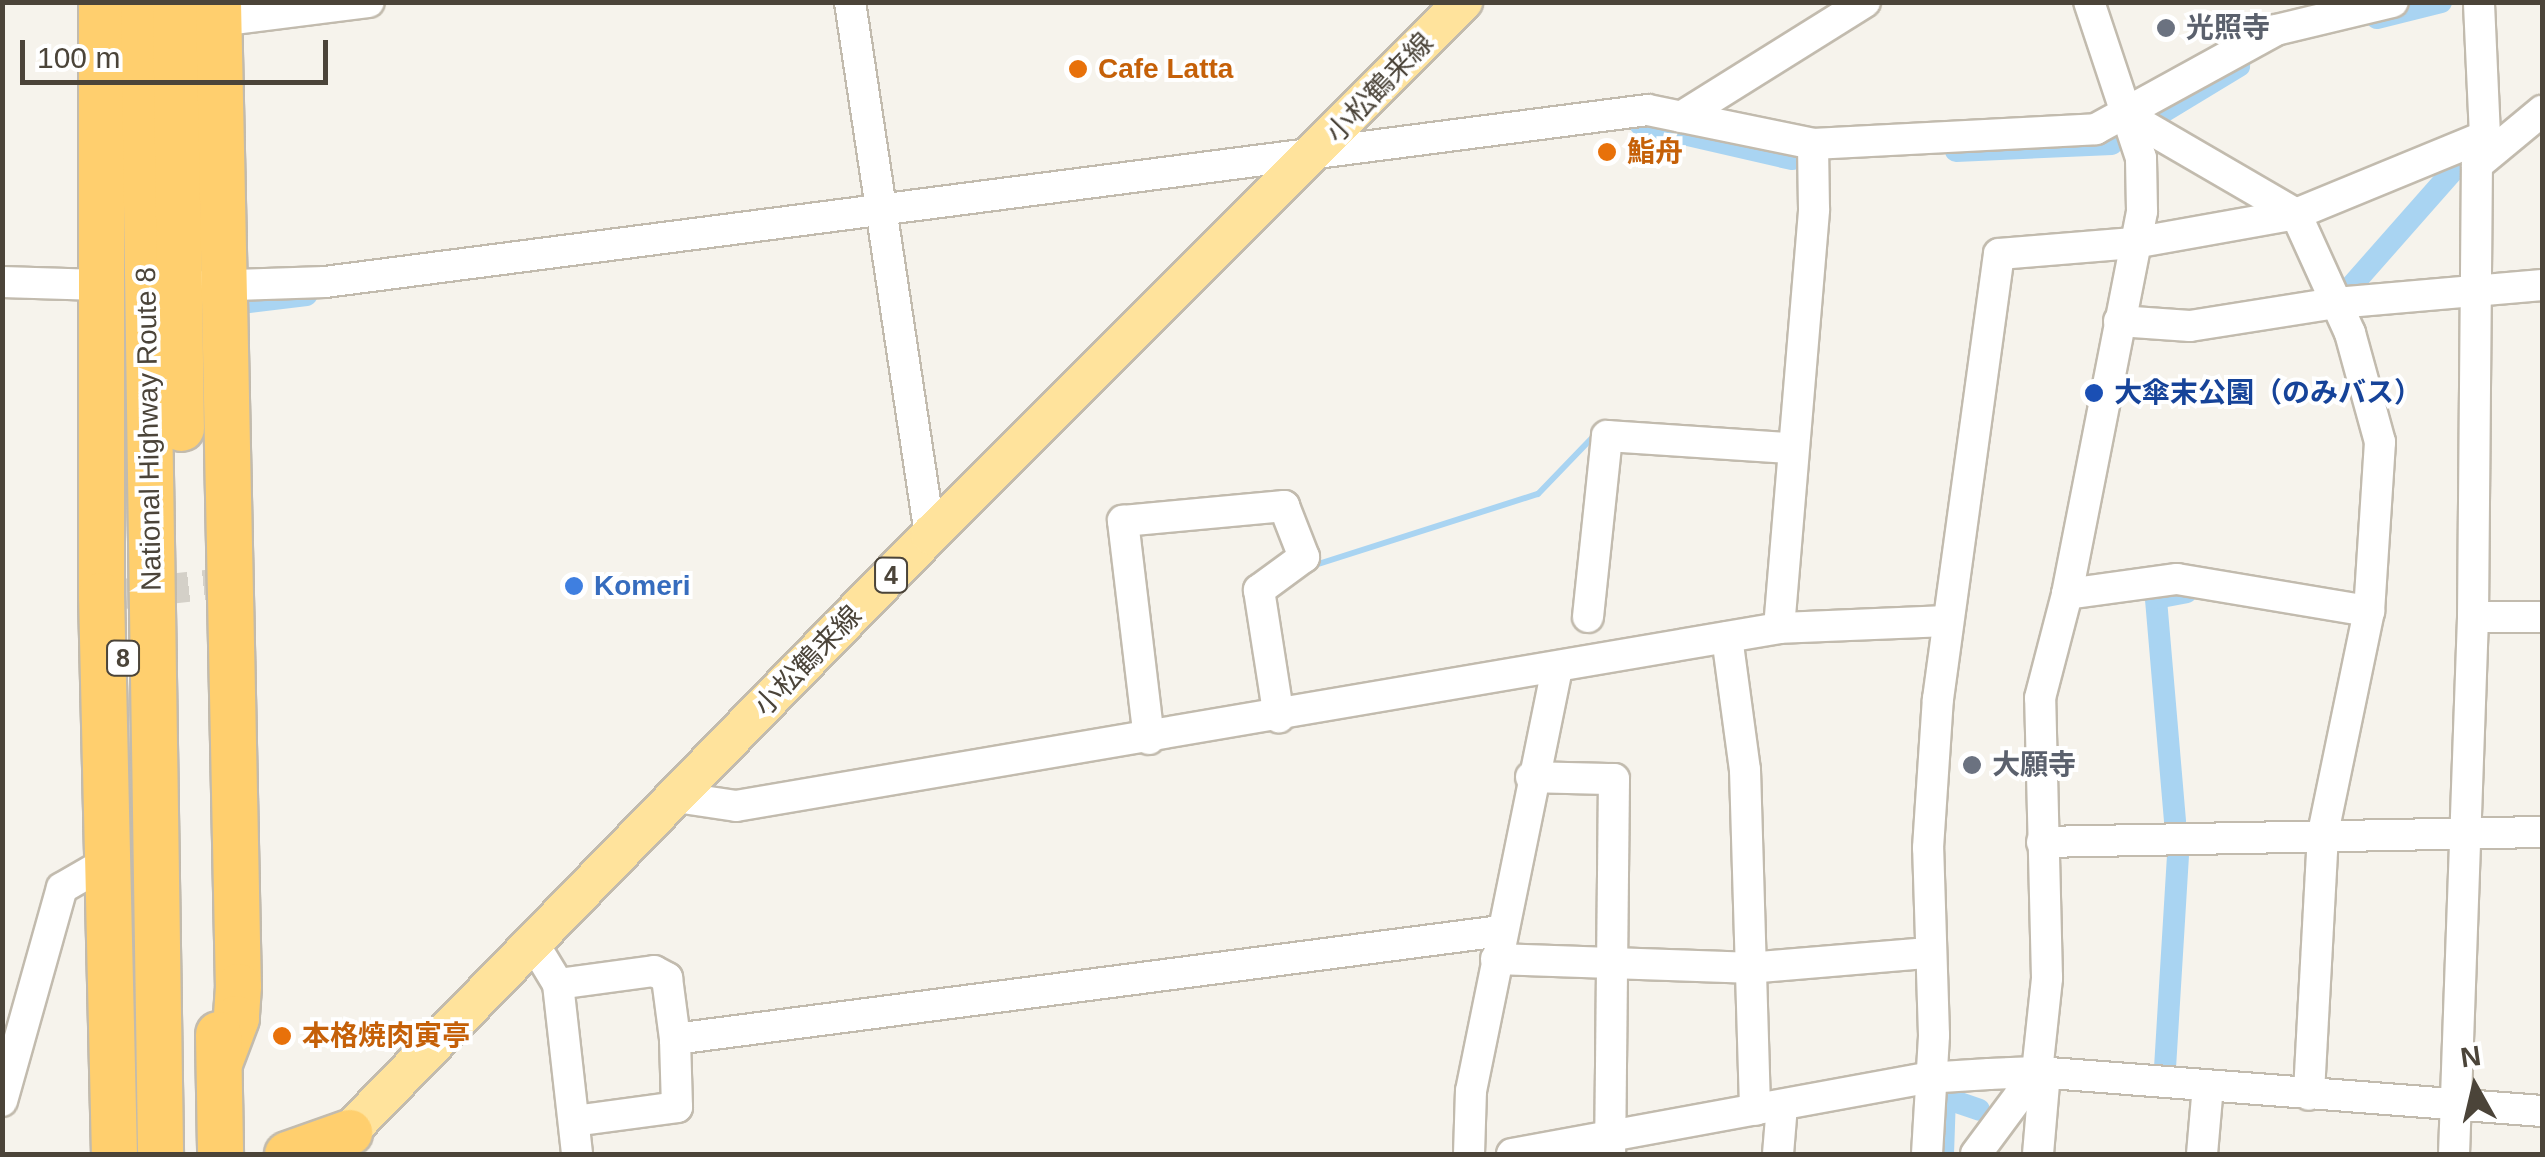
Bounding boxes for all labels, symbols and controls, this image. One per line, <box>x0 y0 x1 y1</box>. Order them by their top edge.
place label: 光照寺 <box>2186 11 2270 45</box>
marker: 光照寺 <box>2155 17 2177 39</box>
scale bar <box>25 20 332 82</box>
street label: 小松鶴来線 <box>1319 26 1441 150</box>
text: 100 m <box>37 41 120 74</box>
place label: Cafe Latta <box>1098 52 1233 86</box>
marker: Cafe Latta <box>1067 58 1089 80</box>
place label: 鮨舟 <box>1627 135 1683 169</box>
marker: 鮨舟 <box>1596 141 1618 163</box>
street label: National Highway Route 8 <box>129 267 169 591</box>
place label: 大傘末公園（のみバス） <box>2114 376 2422 410</box>
marker: 大傘末公園（のみバス） <box>2083 382 2105 404</box>
road number: 4 <box>874 555 908 595</box>
place label: Komeri <box>594 569 690 603</box>
marker: Komeri <box>563 575 585 597</box>
street label: 小松鶴来線 <box>747 599 869 723</box>
road number: 8 <box>106 638 140 678</box>
place label: 大願寺 <box>1992 748 2076 782</box>
marker: 大願寺 <box>1961 754 1983 776</box>
place label: 本格焼肉寅亭 <box>302 1019 470 1053</box>
marker: 本格焼肉寅亭 <box>271 1025 293 1047</box>
north arrow <box>2425 1037 2525 1137</box>
text: N <box>2459 1040 2483 1074</box>

